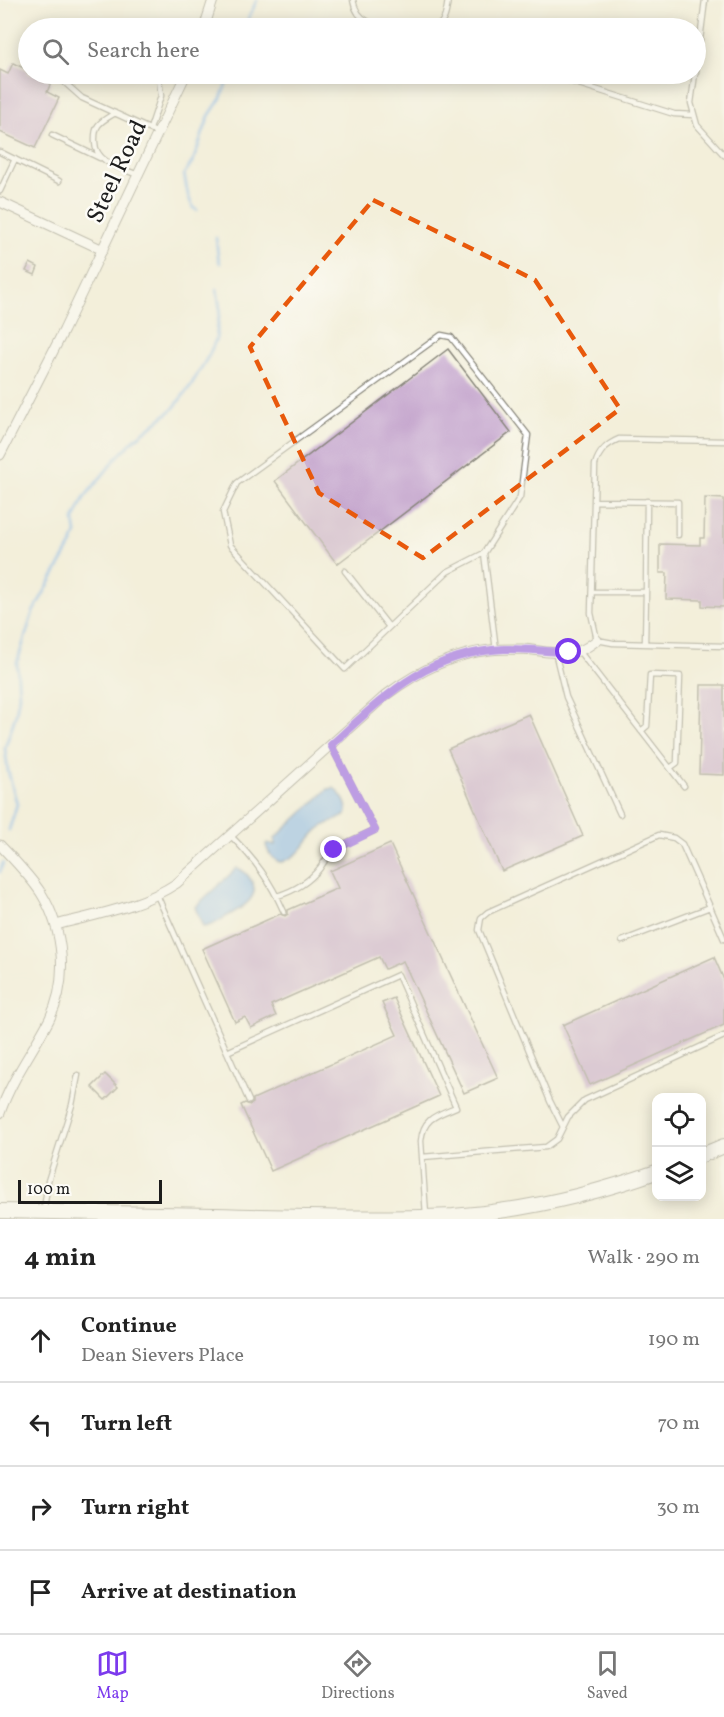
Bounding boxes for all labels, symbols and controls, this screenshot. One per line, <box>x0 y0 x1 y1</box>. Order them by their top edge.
search box <box>18 18 706 84</box>
icon: search <box>39 35 72 68</box>
text: Search here <box>87 36 200 67</box>
street label: Steel Road <box>79 115 157 229</box>
route start <box>555 638 581 664</box>
route end <box>320 836 346 862</box>
map controls <box>652 1093 706 1201</box>
button: locate <box>652 1093 706 1147</box>
button: layers <box>652 1147 706 1201</box>
scale bar <box>18 1177 162 1204</box>
text: 100 m <box>27 1179 70 1201</box>
text: 4 min <box>24 1240 96 1276</box>
text: Walk · 290 m <box>588 1244 700 1272</box>
text: Continue <box>81 1311 177 1342</box>
icon: ahead <box>24 1324 57 1357</box>
text: 190 m <box>648 1326 700 1354</box>
text: Dean Sievers Place <box>81 1342 244 1370</box>
icon: left <box>24 1408 57 1441</box>
text: Turn left <box>81 1409 172 1440</box>
text: 70 m <box>657 1410 700 1438</box>
icon: right <box>24 1492 57 1525</box>
text: Turn right <box>81 1493 189 1524</box>
text: 30 m <box>656 1494 700 1522</box>
icon: arrive <box>24 1576 57 1609</box>
text: Arrive at destination <box>81 1577 297 1608</box>
tab: Map <box>96 1647 129 1705</box>
tab: Directions <box>321 1647 395 1705</box>
tab: Saved <box>587 1647 628 1705</box>

